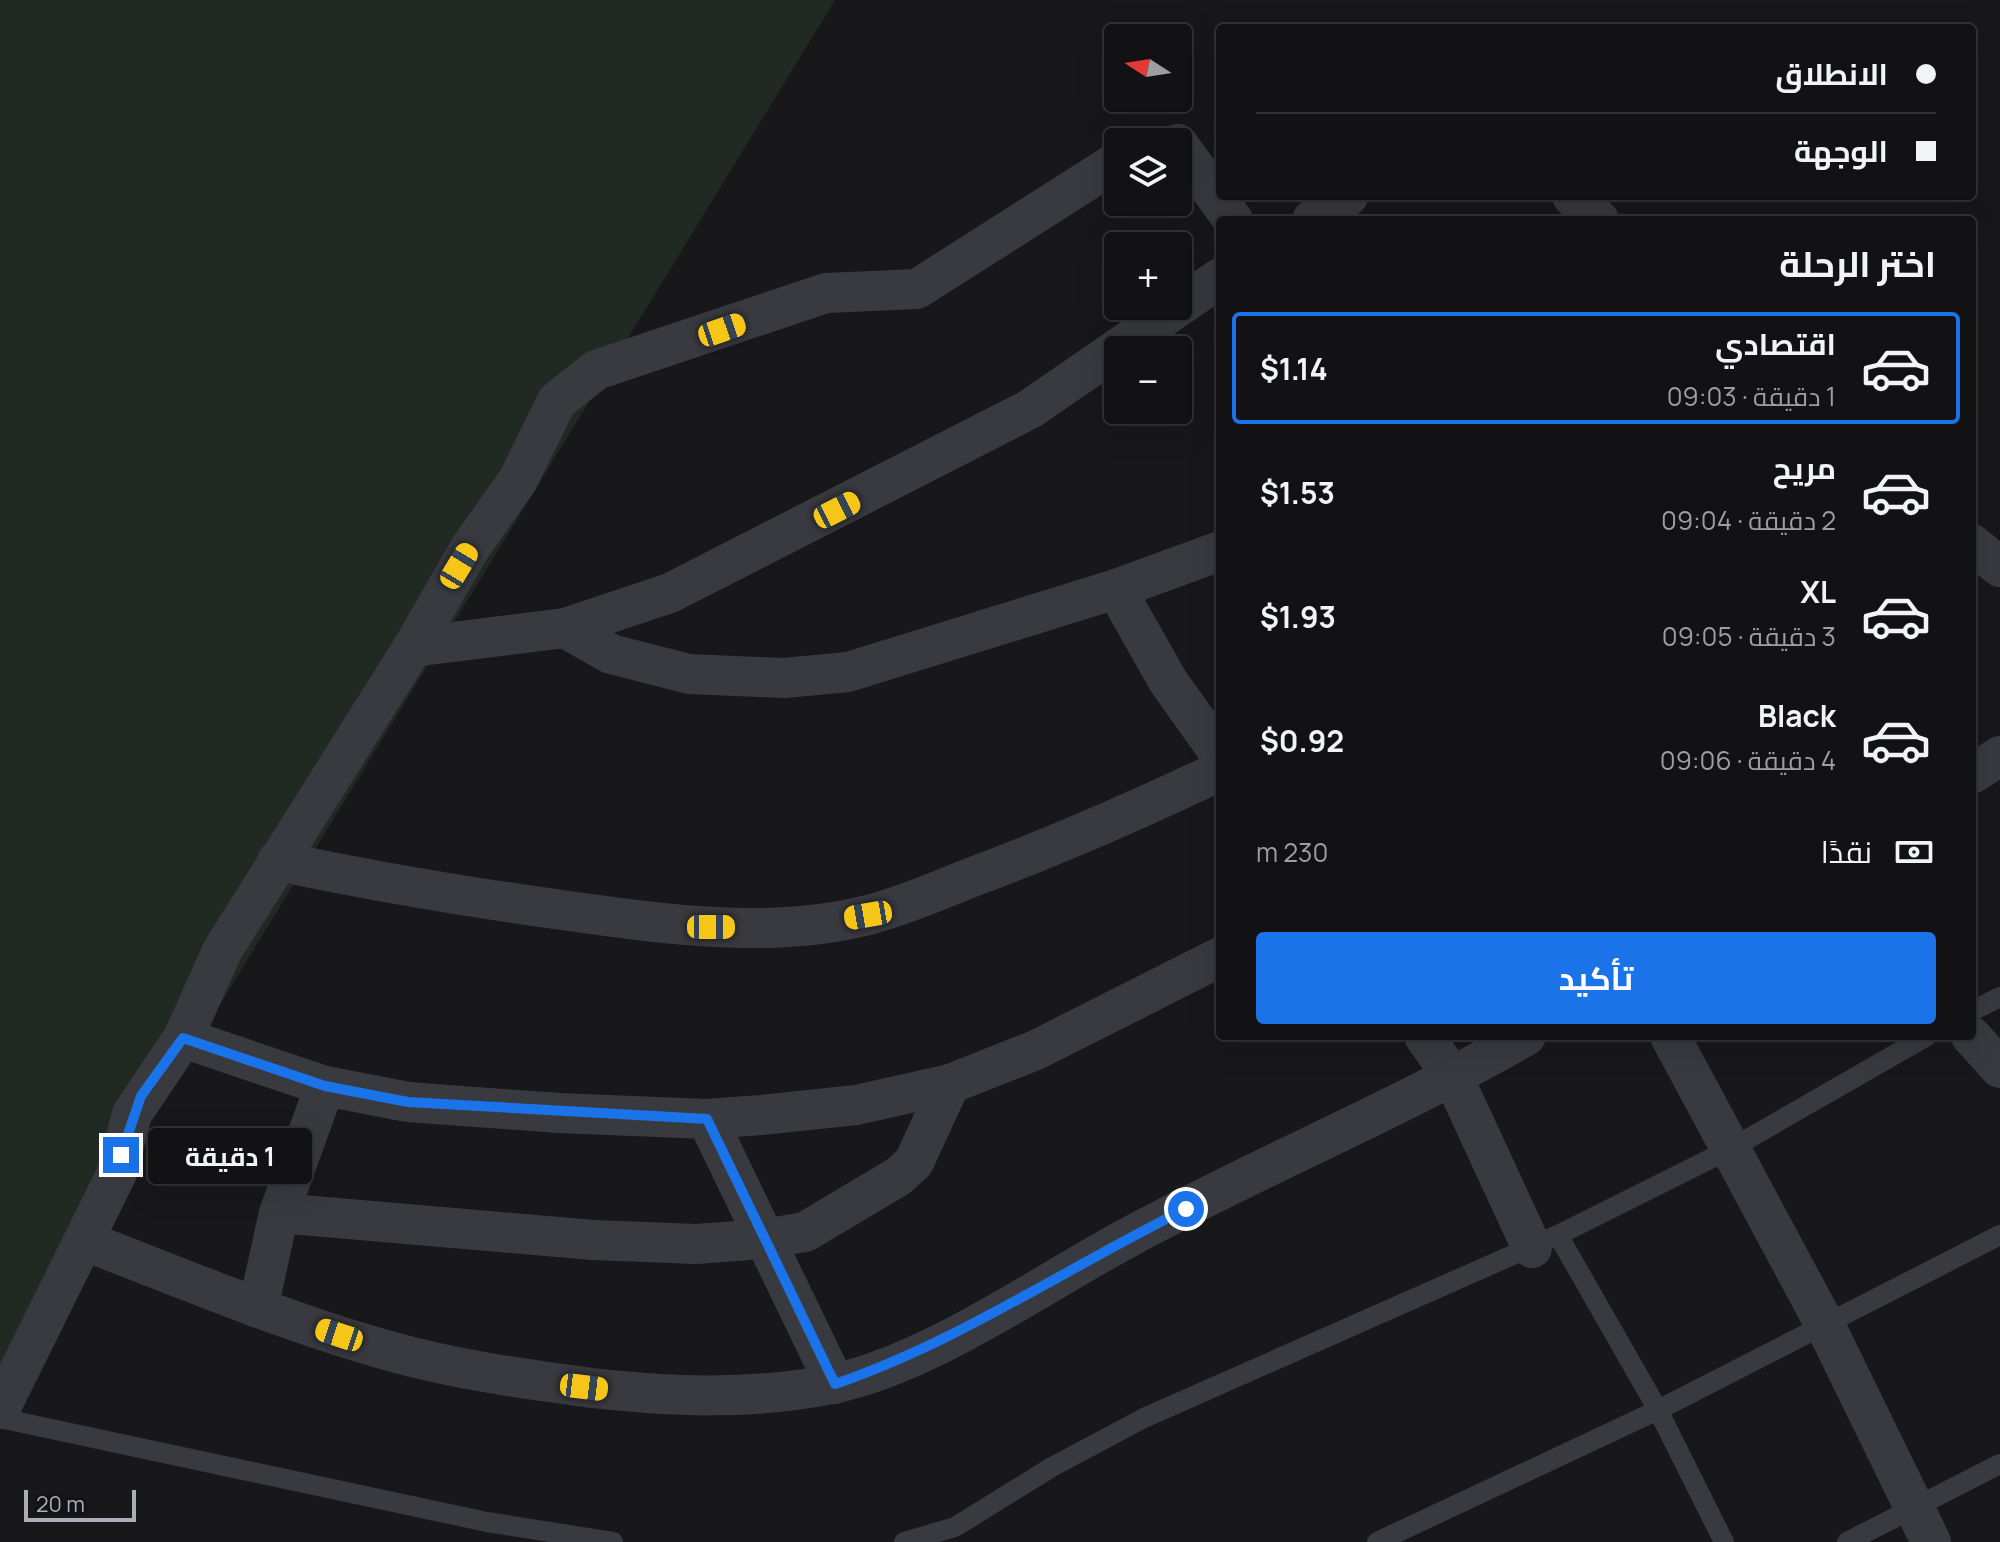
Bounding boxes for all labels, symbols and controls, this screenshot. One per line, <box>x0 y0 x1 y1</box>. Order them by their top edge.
north arrow <box>1104 24 1192 112</box>
map controls <box>1104 24 1192 424</box>
text: الانطلاق <box>1775 53 1888 94</box>
button: layers <box>1104 128 1192 216</box>
text: الوجهة <box>1794 130 1888 171</box>
button: + <box>1104 232 1192 320</box>
text: اختر الرحلة <box>1779 239 1936 288</box>
car <box>695 311 749 349</box>
text: اقتصادي <box>1715 323 1836 364</box>
icon: car <box>1860 332 1932 404</box>
button: − <box>1104 336 1192 424</box>
text: $1.14 <box>1260 348 1328 389</box>
text: 1 دقيقة · 09:03 <box>1667 378 1836 414</box>
text: مريح <box>1773 447 1836 488</box>
icon: car <box>1860 456 1932 528</box>
text: $1.53 <box>1260 472 1335 513</box>
car <box>810 488 864 532</box>
text: 2 دقيقة · 09:04 <box>1661 502 1836 538</box>
car <box>436 539 482 593</box>
text: XL <box>1800 571 1836 612</box>
icon: car <box>1860 580 1932 652</box>
text: $1.93 <box>1260 596 1336 637</box>
text: 3 دقيقة · 09:05 <box>1662 618 1836 654</box>
text: Black <box>1758 695 1836 736</box>
icon: car <box>1860 704 1932 776</box>
text: $0.92 <box>1260 720 1344 761</box>
text: 4 دقيقة · 09:06 <box>1660 742 1836 778</box>
icon: cash <box>1892 830 1936 874</box>
text: نقدًا <box>1821 831 1872 872</box>
text: 230 m <box>1256 834 1328 870</box>
car <box>842 899 894 931</box>
car <box>687 915 735 939</box>
button: تأكيد <box>1256 932 1936 1024</box>
callout: 1 دقيقة <box>149 1127 313 1183</box>
route end <box>103 1137 139 1173</box>
text: 1 دقيقة <box>185 1138 275 1174</box>
route start <box>1168 1191 1204 1227</box>
car <box>312 1316 366 1354</box>
car <box>559 1372 609 1402</box>
scale bar <box>24 1486 136 1522</box>
text: 20 m <box>36 1489 85 1519</box>

